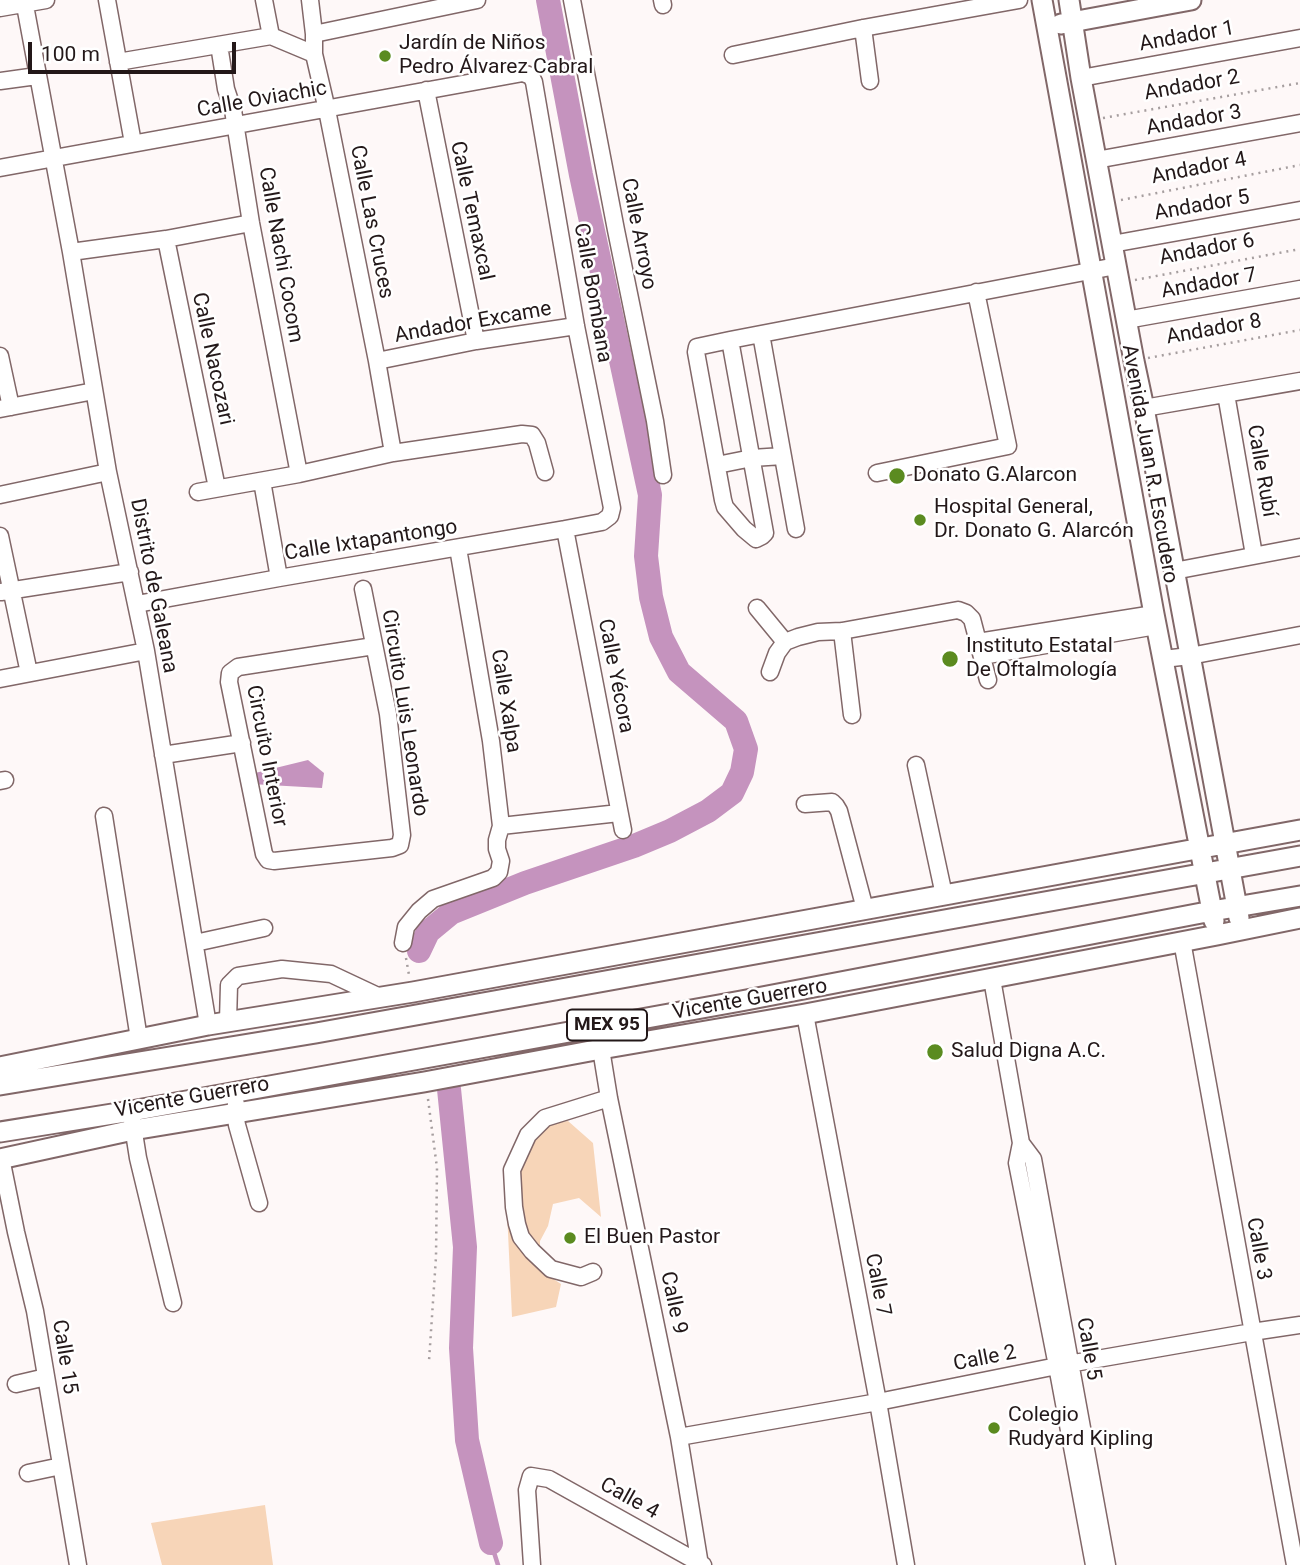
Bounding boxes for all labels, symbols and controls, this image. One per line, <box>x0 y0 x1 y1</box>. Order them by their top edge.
street label: Andador 1 <box>1137 16 1237 58</box>
scale bar <box>32 28 240 72</box>
place label: Jardín de Niños Pedro Álvarez Cabral <box>399 31 593 81</box>
text: 100 m <box>41 42 100 66</box>
marker: Jardín de Niños Pedro Álvarez Cabral <box>377 48 393 64</box>
street label: Andador 2 <box>1142 65 1242 107</box>
street label: Calle Oviachic <box>195 76 329 124</box>
street label: Andador 3 <box>1144 100 1244 142</box>
street label: Calle Temaxcal <box>444 139 498 283</box>
street label: Calle Las Cruces <box>344 143 398 301</box>
street label: Andador 4 <box>1149 147 1249 191</box>
street label: Calle Nachi Cocom <box>252 165 308 345</box>
street label: Calle Arroyo <box>615 176 661 292</box>
street label: Andador 5 <box>1152 185 1252 227</box>
street label: Calle Bombana <box>567 221 617 365</box>
street label: Andador 6 <box>1157 228 1257 272</box>
street label: Andador 7 <box>1159 263 1259 305</box>
street label: Calle Nacozari <box>186 290 238 428</box>
street label: Andador Excame <box>393 297 553 349</box>
street label: Andador 8 <box>1164 309 1264 351</box>
street label: Avenida Juan R. Escudero <box>1116 343 1182 585</box>
street label: Calle Rubí <box>1241 423 1281 519</box>
place label: Donato G.Alarcon <box>913 463 1077 489</box>
marker: Donato G.Alarcon <box>887 466 907 486</box>
place label: Hospital General, Dr. Donato G. Alarcón <box>934 495 1134 545</box>
street label: Distrito de Galeana <box>124 497 182 675</box>
marker: Hospital General, Dr. Donato G. Alarcón <box>912 512 928 528</box>
street label: Calle Ixtapantongo <box>283 515 459 567</box>
street label: Circuito Luis Leonardo <box>375 608 433 818</box>
street label: Calle Yécora <box>592 617 638 735</box>
place label: Instituto Estatal De Oftalmología <box>966 634 1117 684</box>
street label: Calle Xalpa <box>484 647 526 755</box>
marker: Instituto Estatal De Oftalmología <box>940 649 960 669</box>
street label: Circuito Interior <box>240 683 292 829</box>
street label: Vicente Guerrero <box>671 974 829 1026</box>
road number: MEX 95 <box>567 1009 647 1040</box>
place label: Salud Digna A.C. <box>951 1039 1106 1065</box>
marker: Salud Digna A.C. <box>925 1042 945 1062</box>
street label: Vicente Guerrero <box>113 1072 271 1124</box>
street label: Calle 3 <box>1240 1216 1276 1282</box>
place label: El Buen Pastor <box>584 1225 720 1251</box>
marker: El Buen Pastor <box>562 1230 578 1246</box>
street label: Calle 7 <box>859 1251 895 1319</box>
street label: Calle 9 <box>654 1269 692 1337</box>
street label: Calle 5 <box>1070 1316 1106 1382</box>
street label: Calle 15 <box>46 1318 82 1396</box>
street label: Calle 2 <box>951 1341 1019 1377</box>
place label: Colegio Rudyard Kipling <box>1008 1403 1153 1453</box>
marker: Colegio Rudyard Kipling <box>986 1420 1002 1436</box>
street label: Calle 4 <box>595 1473 663 1525</box>

